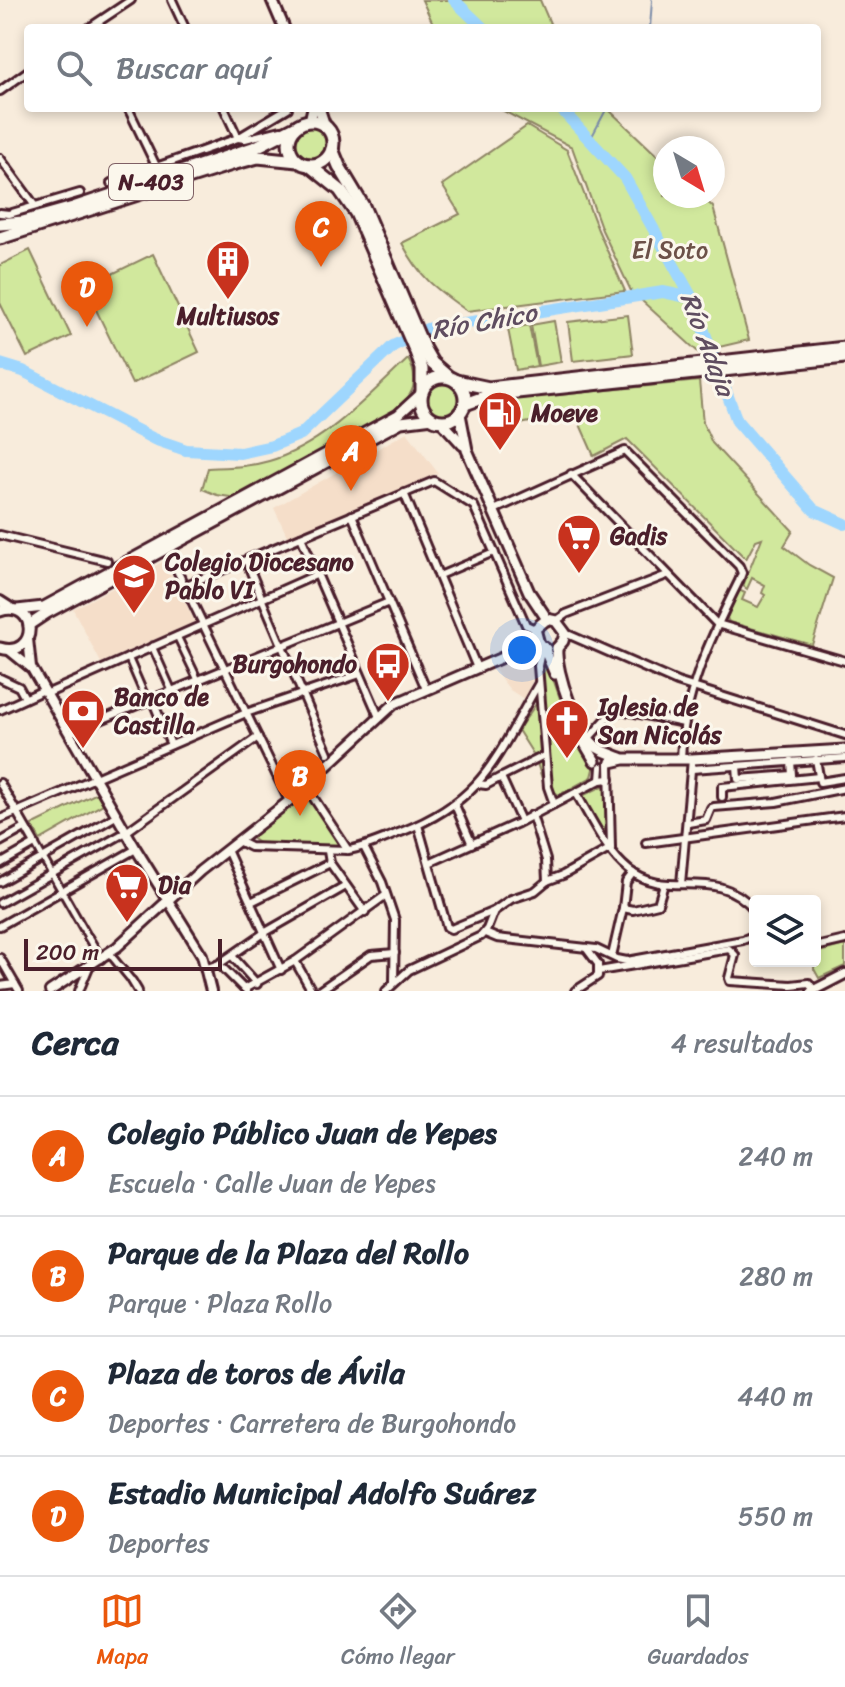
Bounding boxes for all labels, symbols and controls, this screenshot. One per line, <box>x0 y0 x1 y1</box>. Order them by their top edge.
search box <box>24 24 821 112</box>
text: Buscar aquí <box>116 41 269 95</box>
icon: search <box>52 46 96 90</box>
north arrow <box>653 136 725 208</box>
road number: N-403 <box>109 164 193 200</box>
pin: C <box>295 201 347 267</box>
park label: El Soto <box>632 229 708 271</box>
building icon: Multiusos <box>204 238 252 301</box>
pin: D <box>61 261 113 327</box>
water label: Río Adaja <box>667 285 750 406</box>
water label: Río Chico <box>428 289 542 353</box>
place label: Multiusos <box>176 295 280 337</box>
fuel station icon: Moeve <box>476 389 524 452</box>
place label: Moeve <box>530 392 598 434</box>
pin: A <box>325 425 377 491</box>
supermarket icon: Gadis <box>555 512 603 575</box>
place label: Gadis <box>610 515 668 557</box>
place label: Colegio Diocesano Pablo VI <box>164 541 354 611</box>
school or university icon: Colegio Diocesano Pablo VI <box>110 552 158 615</box>
your location <box>502 630 542 670</box>
bus stop icon: Burgohondo <box>364 640 412 703</box>
place label: Burgohondo <box>233 643 358 685</box>
place label: Banco de Castilla <box>113 676 209 746</box>
place label: Iglesia de San Nicolás <box>596 686 723 756</box>
bank icon: Banco de Castilla <box>59 687 107 750</box>
church icon: Iglesia de San Nicolás <box>543 697 591 760</box>
pin: B <box>274 750 326 816</box>
supermarket icon: Dia <box>103 861 151 924</box>
place label: Dia <box>158 864 192 906</box>
map controls <box>749 895 821 967</box>
button: layers <box>749 895 821 967</box>
text: 200 m <box>36 933 99 972</box>
scale bar <box>24 935 222 971</box>
text: Cerca <box>32 1013 119 1073</box>
text: 4 resultados <box>671 1020 813 1066</box>
text: Colegio Público Juan de Yepes <box>108 1106 497 1160</box>
text: A <box>49 1133 67 1179</box>
text: 240 m <box>739 1133 813 1179</box>
text: Escuela · Calle Juan de Yepes <box>108 1160 436 1206</box>
text: Parque de la Plaza del Rollo <box>108 1226 469 1280</box>
text: B <box>50 1253 66 1299</box>
text: 280 m <box>739 1253 813 1299</box>
text: Parque · Plaza Rollo <box>108 1280 332 1326</box>
text: Plaza de toros de Ávila <box>108 1346 405 1400</box>
text: C <box>50 1373 66 1419</box>
text: 440 m <box>737 1373 813 1419</box>
text: Deportes · Carretera de Burgohondo <box>108 1400 516 1446</box>
text: Estadio Municipal Adolfo Suárez <box>108 1466 536 1520</box>
text: D <box>50 1493 66 1539</box>
text: 550 m <box>738 1493 813 1539</box>
text: Deportes <box>108 1520 209 1566</box>
tab: Mapa <box>96 1589 148 1676</box>
tab: Cómo llegar <box>341 1589 455 1676</box>
tab: Guardados <box>647 1589 749 1676</box>

